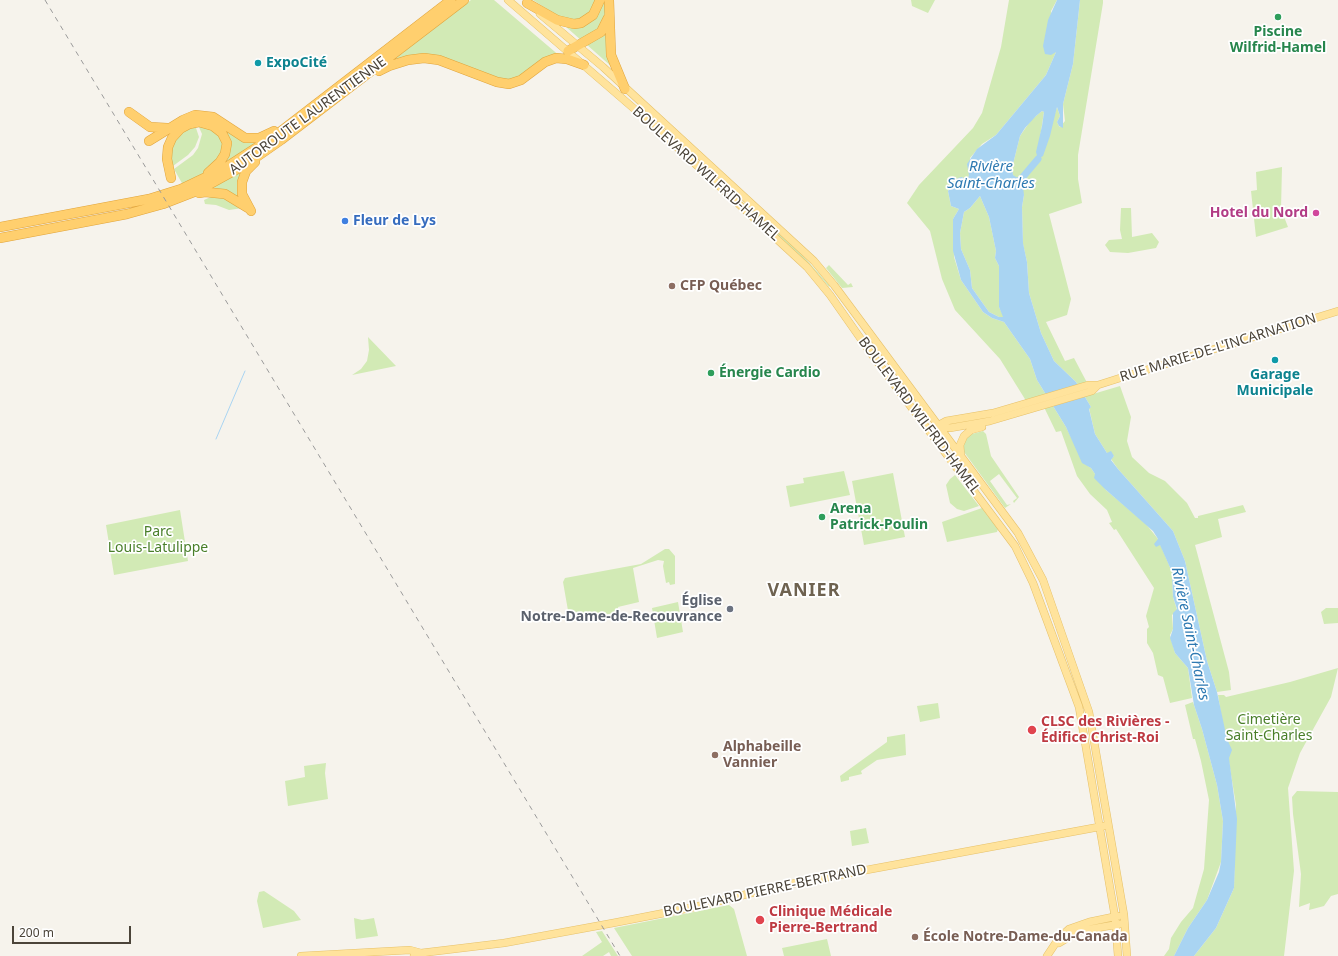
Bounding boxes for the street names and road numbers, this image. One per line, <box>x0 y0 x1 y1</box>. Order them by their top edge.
street label: AUTOROUTE LAURENTIENNE <box>226 53 390 179</box>
street label: BOULEVARD WILFRID-HAMEL <box>629 103 783 245</box>
street label: RUE MARIE-DE-L'INCARNATION <box>1118 310 1318 386</box>
street label: BOULEVARD WILFRID-HAMEL <box>854 334 984 498</box>
street label: BOULEVARD PIERRE-BERTRAND <box>662 861 868 921</box>

